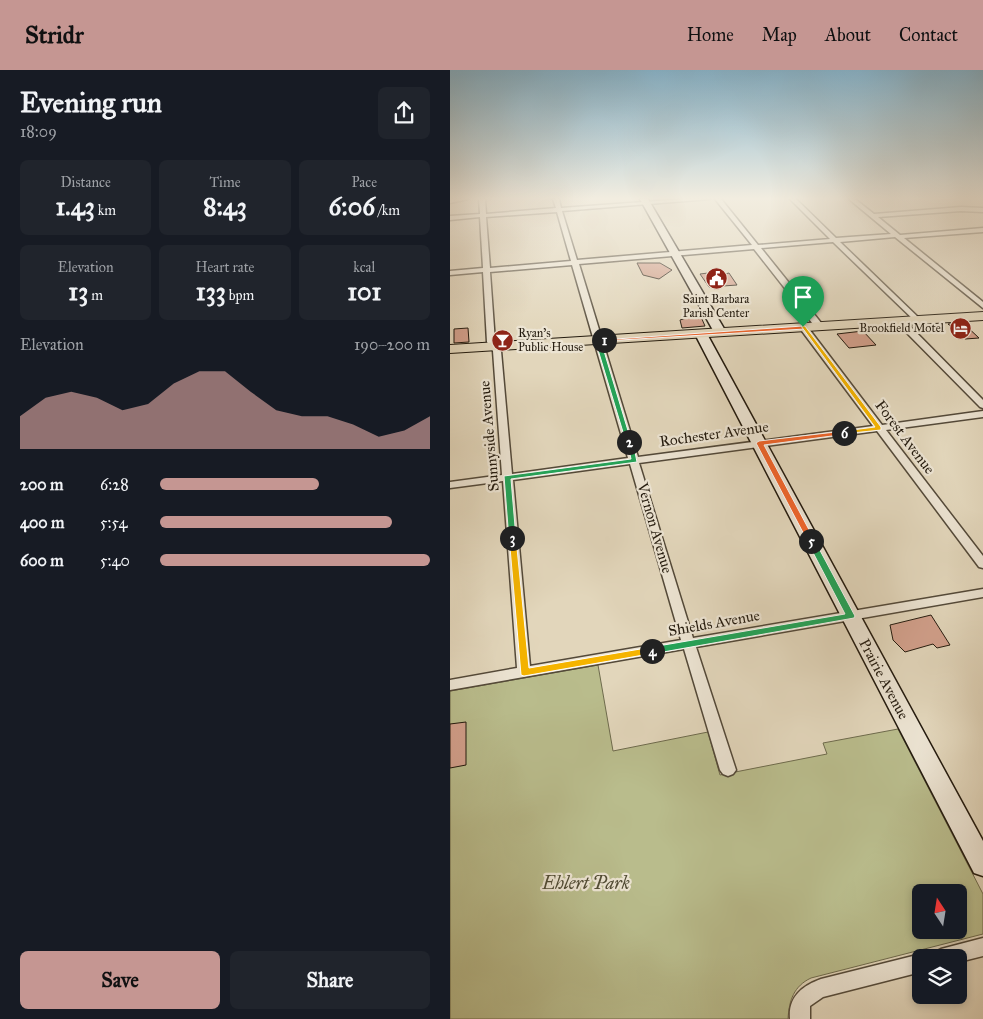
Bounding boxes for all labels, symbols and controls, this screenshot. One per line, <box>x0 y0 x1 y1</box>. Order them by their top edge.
text: Stridr <box>25 20 84 50</box>
text: Home <box>687 24 734 46</box>
text: Map <box>762 24 797 46</box>
text: About <box>825 24 871 46</box>
text: Contact <box>899 24 958 46</box>
text: Evening run <box>20 85 162 120</box>
button: share <box>378 87 430 139</box>
text: 18:09 <box>20 122 57 141</box>
text: Distance <box>61 174 111 191</box>
text: Time <box>209 174 240 191</box>
text: Pace <box>352 174 377 191</box>
text: 1.43 <box>55 191 95 222</box>
text: 8:43 <box>203 191 247 222</box>
text: 6:06 <box>329 191 375 222</box>
text: km <box>95 202 116 219</box>
text: /km <box>375 202 400 219</box>
text: Elevation <box>58 259 113 276</box>
text: Heart rate <box>196 259 254 276</box>
text: kcal <box>353 259 375 276</box>
public building icon: Saint Barbara Parish Center <box>704 266 728 290</box>
text: 13 <box>68 276 88 307</box>
text: 133 <box>196 276 226 307</box>
text: 101 <box>347 276 381 307</box>
pin <box>782 276 824 327</box>
icon: arrive <box>789 283 817 311</box>
text: m <box>88 287 103 304</box>
text: bpm <box>226 287 254 304</box>
place label: Saint Barbara Parish Center <box>683 292 750 320</box>
hotel icon: Brookfield Motel <box>948 316 972 340</box>
place label: Brookfield Motel <box>859 321 945 335</box>
place label: Ryan's Public House <box>518 326 583 354</box>
bar icon: Ryan's Public House <box>490 328 514 352</box>
pin: 1 <box>592 328 616 352</box>
text: 1 <box>602 332 607 349</box>
text: Elevation <box>20 335 84 354</box>
text: 190–200 m <box>354 335 430 354</box>
street label: Sunnyside Avenue <box>475 380 503 492</box>
street label: Forest Avenue <box>871 396 939 478</box>
street label: Rochester Avenue <box>658 417 770 451</box>
pin: 6 <box>832 420 856 446</box>
text: 6 <box>841 425 848 442</box>
pin: 2 <box>616 430 642 454</box>
text: 2 <box>626 434 633 451</box>
text: 200 m <box>20 475 63 494</box>
text: 6:28 <box>100 475 129 494</box>
street label: Vernon Avenue <box>633 480 677 575</box>
text: 400 m <box>20 513 64 532</box>
text: 5:54 <box>100 513 127 532</box>
pin: 3 <box>500 526 524 550</box>
pin: 5 <box>798 528 824 554</box>
text: 3 <box>510 530 515 547</box>
text: 5 <box>808 533 815 550</box>
text: 600 m <box>20 551 64 570</box>
text: 5:40 <box>100 551 130 570</box>
street label: Shields Avenue <box>667 606 761 640</box>
street label: Prairie Avenue <box>855 636 913 722</box>
pin: 4 <box>640 638 664 664</box>
text: 4 <box>649 643 656 660</box>
park label: Ehlert Park <box>541 872 630 894</box>
north arrow <box>912 884 968 939</box>
map controls <box>912 884 967 1004</box>
button: layers <box>912 949 967 1004</box>
button: Save <box>20 951 220 1009</box>
button: Share <box>230 951 430 1009</box>

